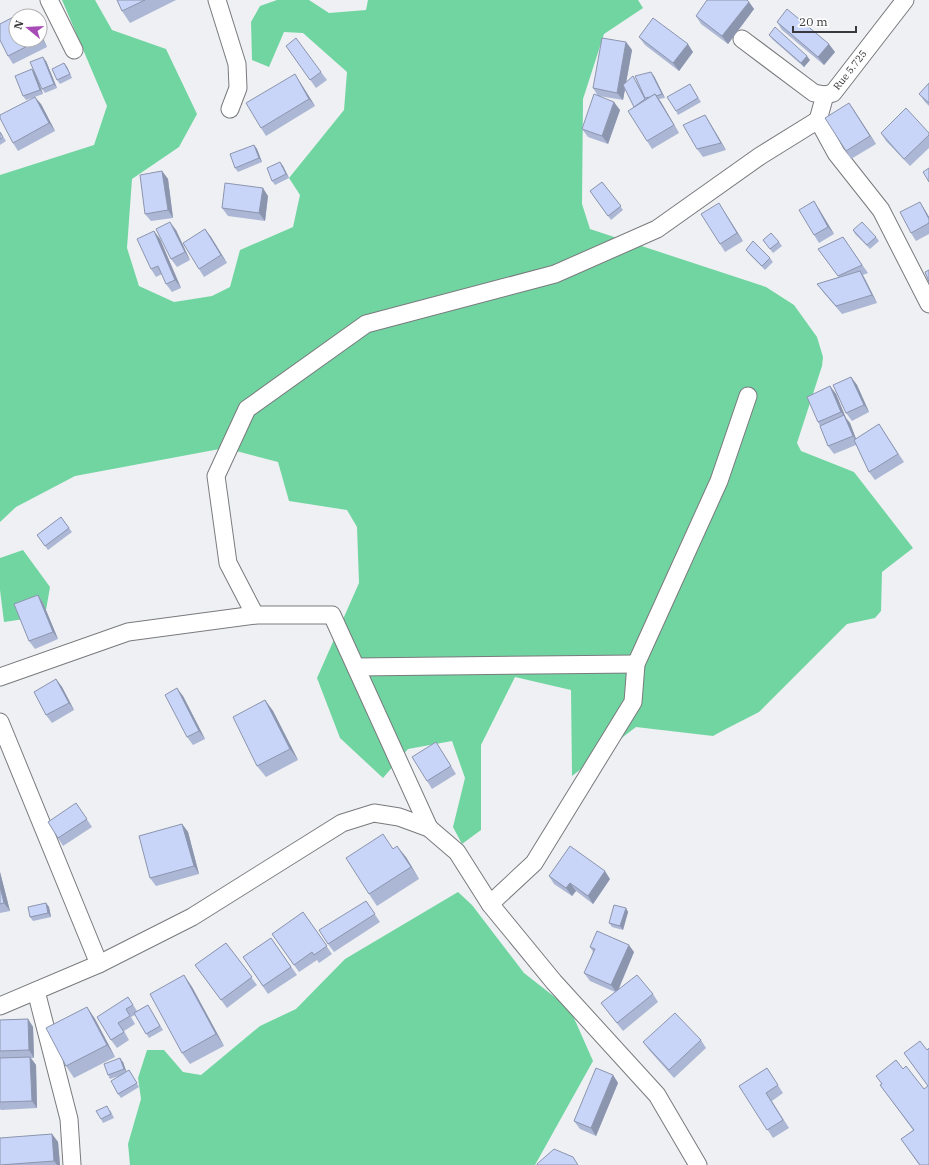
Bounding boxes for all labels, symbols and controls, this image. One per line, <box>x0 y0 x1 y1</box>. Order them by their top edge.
north arrow <box>8 8 48 48</box>
scale bar <box>793 8 856 34</box>
text: 20 m <box>799 14 828 29</box>
text: N <box>10 18 27 31</box>
street label: Rue 5.725 <box>830 47 870 93</box>

